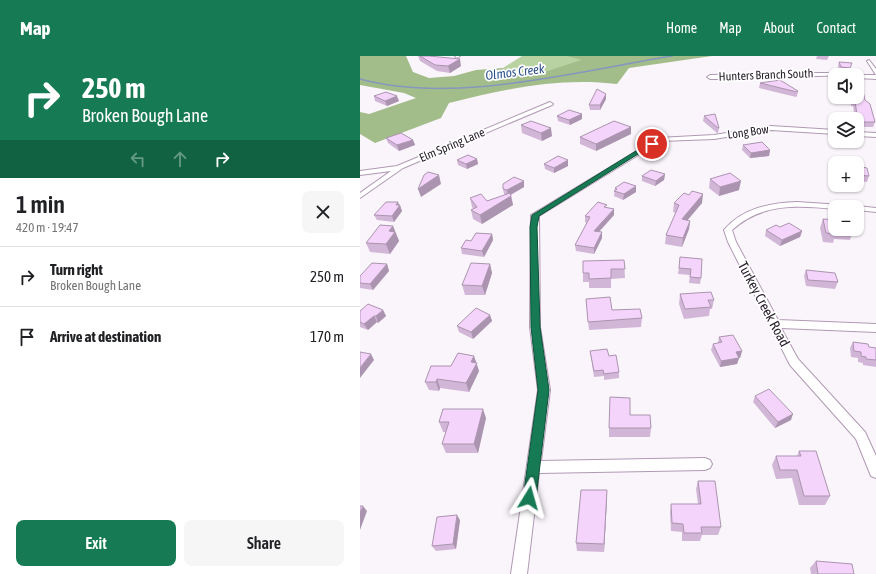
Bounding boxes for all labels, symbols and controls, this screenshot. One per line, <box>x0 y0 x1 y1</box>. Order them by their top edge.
text: Map <box>20 17 51 39</box>
text: Home <box>666 20 697 36</box>
text: Map <box>719 20 742 36</box>
text: About <box>764 20 795 36</box>
text: Contact <box>817 20 856 36</box>
water label: Olmos Creek <box>485 61 546 83</box>
street label: Hunters Branch South <box>718 66 814 84</box>
map controls <box>828 68 864 236</box>
button: sound <box>828 68 864 104</box>
icon: right <box>16 72 68 124</box>
text: 250 m <box>82 72 145 104</box>
text: Broken Bough Lane <box>82 105 208 126</box>
button: layers <box>828 112 864 148</box>
street label: Long Bow <box>727 122 769 142</box>
street label: Elm Spring Lane <box>417 125 487 165</box>
pin <box>635 127 669 161</box>
icon: arrive <box>641 133 663 155</box>
icon: left <box>127 148 149 170</box>
icon: ahead <box>169 148 191 170</box>
icon: right <box>211 148 233 170</box>
button: + <box>828 156 864 192</box>
text: 1 min <box>16 191 65 218</box>
button: close <box>302 191 344 233</box>
button: − <box>828 200 864 236</box>
text: 420 m · 19:47 <box>16 220 79 235</box>
street label: Turkey Creek Road <box>735 259 793 349</box>
text: Turn right <box>50 261 103 278</box>
icon: right <box>16 266 38 288</box>
text: 250 m <box>310 268 344 285</box>
text: Broken Bough Lane <box>50 278 141 293</box>
icon: arrive <box>16 326 38 348</box>
text: Arrive at destination <box>50 328 161 345</box>
text: 170 m <box>310 328 344 345</box>
position arrow <box>508 477 550 519</box>
button: Exit <box>16 520 176 566</box>
button: Share <box>184 520 344 566</box>

